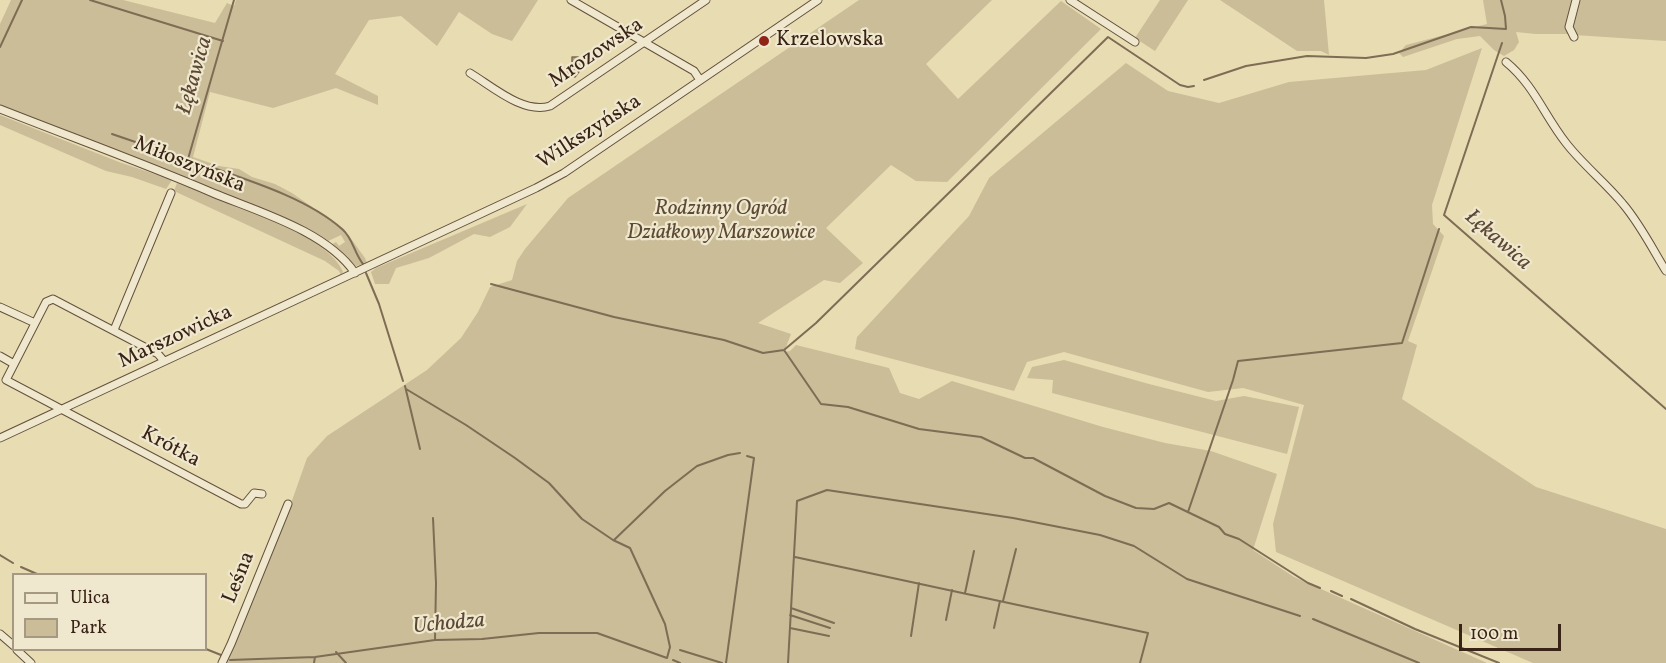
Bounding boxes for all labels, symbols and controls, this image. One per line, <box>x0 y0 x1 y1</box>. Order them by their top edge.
street label: Mrozowska <box>545 13 649 95</box>
place label: Krzelowska <box>776 28 884 54</box>
water label: Łękawica <box>172 34 220 118</box>
marker: Krzelowska <box>757 34 771 48</box>
street label: Wilkszyńska <box>533 90 647 176</box>
street label: Miłoszyńska <box>130 132 248 200</box>
park label: Rodzinny Ogród Działkowy Marszowice <box>627 197 815 247</box>
water label: Łękawica <box>1458 205 1536 277</box>
street label: Marszowicka <box>115 301 237 375</box>
street label: Krótka <box>136 422 204 474</box>
street label: Leśna <box>218 548 262 608</box>
legend <box>12 573 207 651</box>
text: Ulica <box>70 586 110 611</box>
water label: Uchodza <box>412 609 486 641</box>
scale bar <box>1462 612 1564 650</box>
text: Park <box>70 616 107 641</box>
text: 100 m <box>1470 622 1519 647</box>

